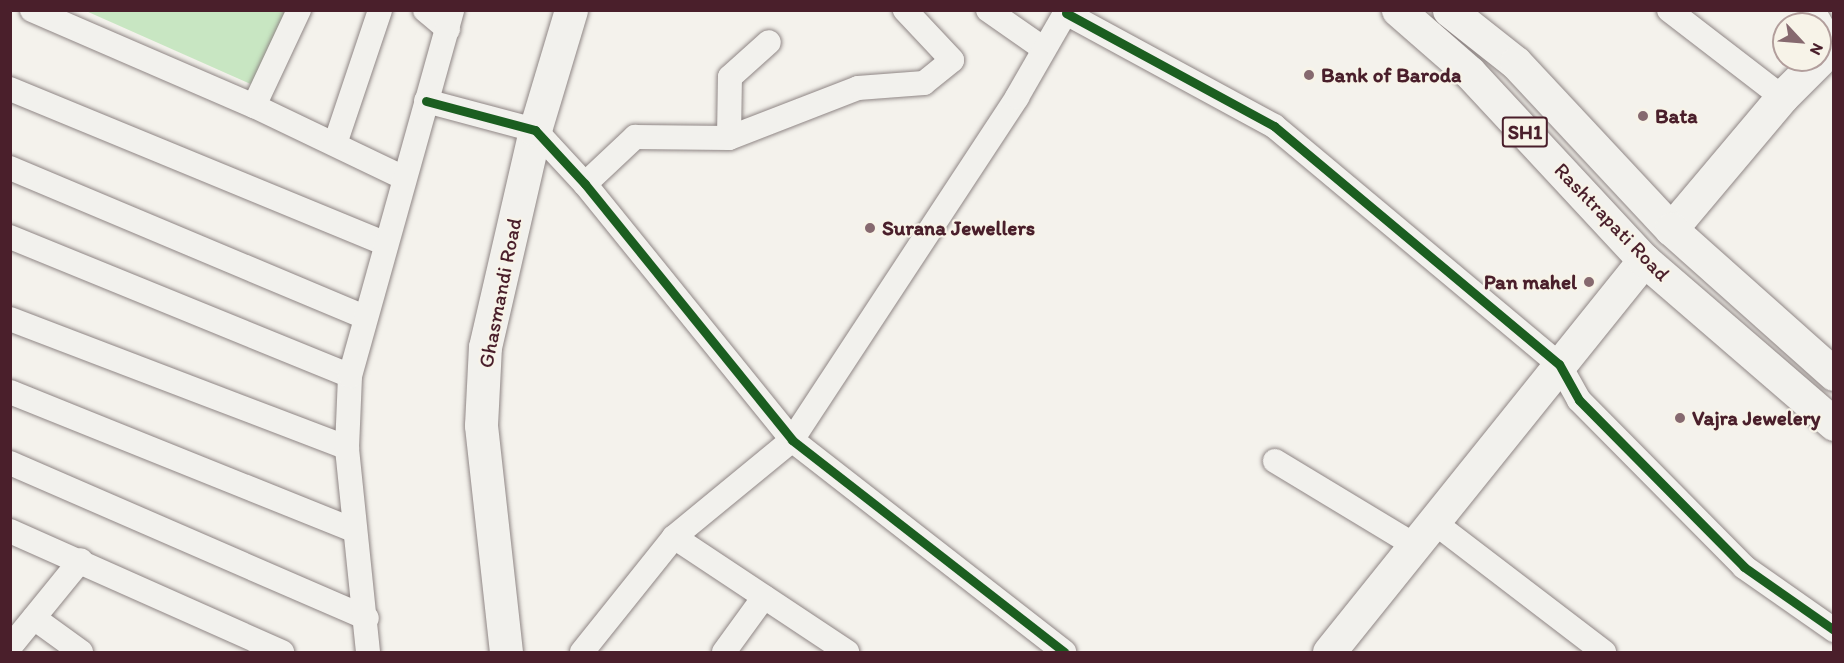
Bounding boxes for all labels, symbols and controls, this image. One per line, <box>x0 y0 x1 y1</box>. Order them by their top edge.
north arrow <box>1772 12 1832 72</box>
text: N <box>1806 40 1828 58</box>
place label: Bank of Baroda <box>1321 62 1462 88</box>
marker: Bank of Baroda <box>1302 68 1316 82</box>
place label: Bata <box>1655 103 1698 129</box>
marker: Bata <box>1636 109 1650 123</box>
road number: SH1 <box>1501 115 1549 149</box>
street label: Rashtrapati Road <box>1549 158 1675 286</box>
place label: Surana Jewellers <box>882 215 1035 241</box>
street label: Ghasmandi Road <box>473 216 527 370</box>
marker: Surana Jewellers <box>863 221 877 235</box>
place label: Pan mahel <box>1483 269 1577 295</box>
marker: Pan mahel <box>1582 275 1596 289</box>
place label: Vajra Jewelery <box>1692 405 1821 431</box>
marker: Vajra Jewelery <box>1673 411 1687 425</box>

